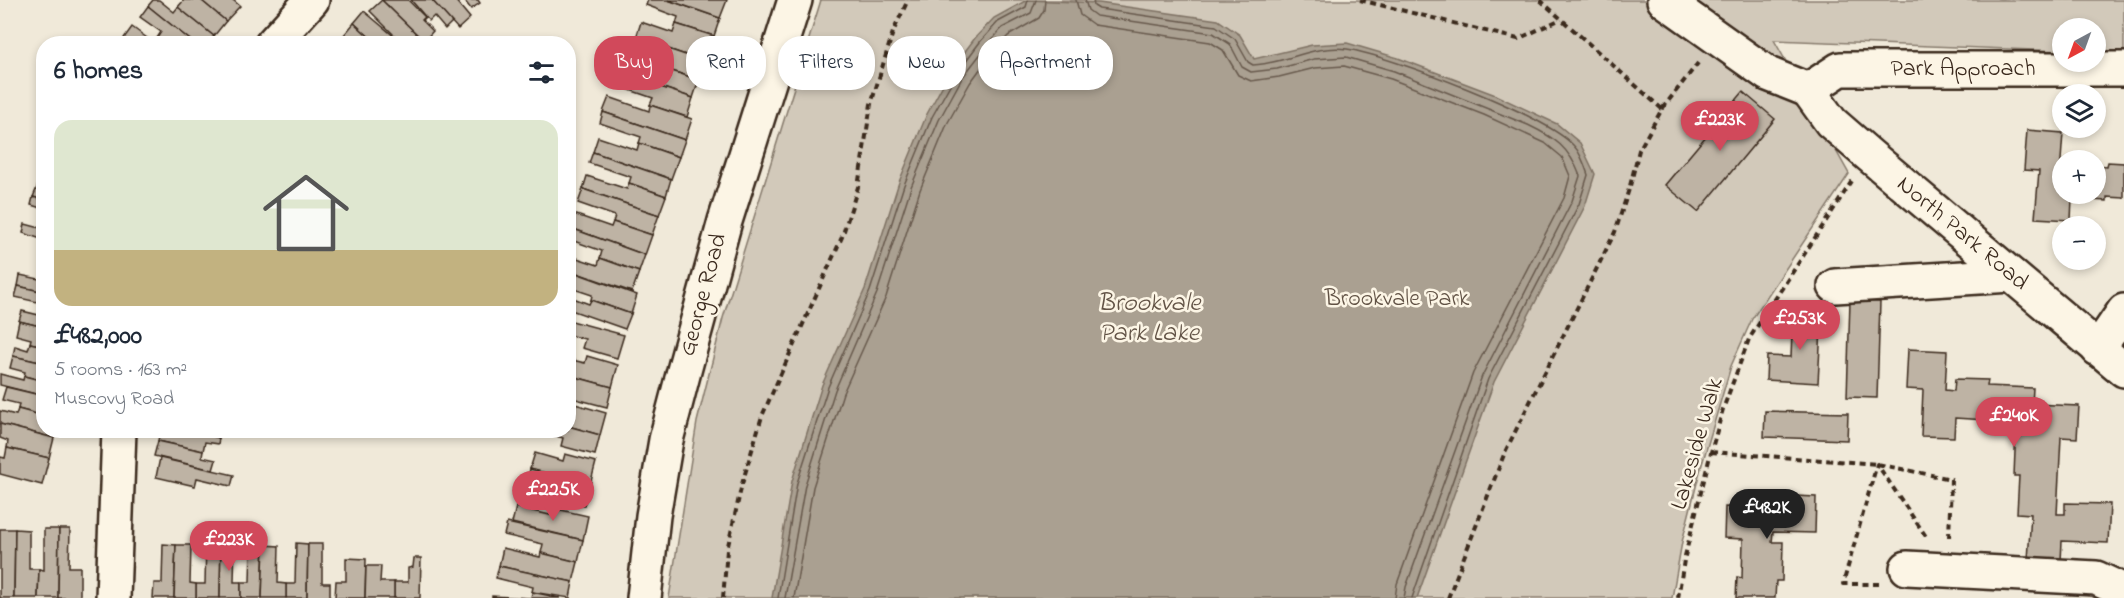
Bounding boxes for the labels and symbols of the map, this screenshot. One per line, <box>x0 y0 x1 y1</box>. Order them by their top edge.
north arrow <box>2052 18 2106 72</box>
street label: Park Approach <box>1890 52 2036 87</box>
pin: £223K <box>1678 101 1762 152</box>
street label: North Park Road <box>1888 168 2036 300</box>
street label: George Road <box>671 229 737 360</box>
park label: Brookvale Park <box>1324 282 1470 317</box>
water label: Brookvale Park Lake <box>1097 285 1202 353</box>
pin: £253K <box>1758 300 1842 351</box>
street label: Lakeside Walk <box>1662 373 1734 514</box>
pin: £240K <box>1972 397 2056 448</box>
pin: £225K <box>511 471 595 522</box>
pin: £482K <box>1725 489 1809 540</box>
pin: £223K <box>187 521 271 572</box>

